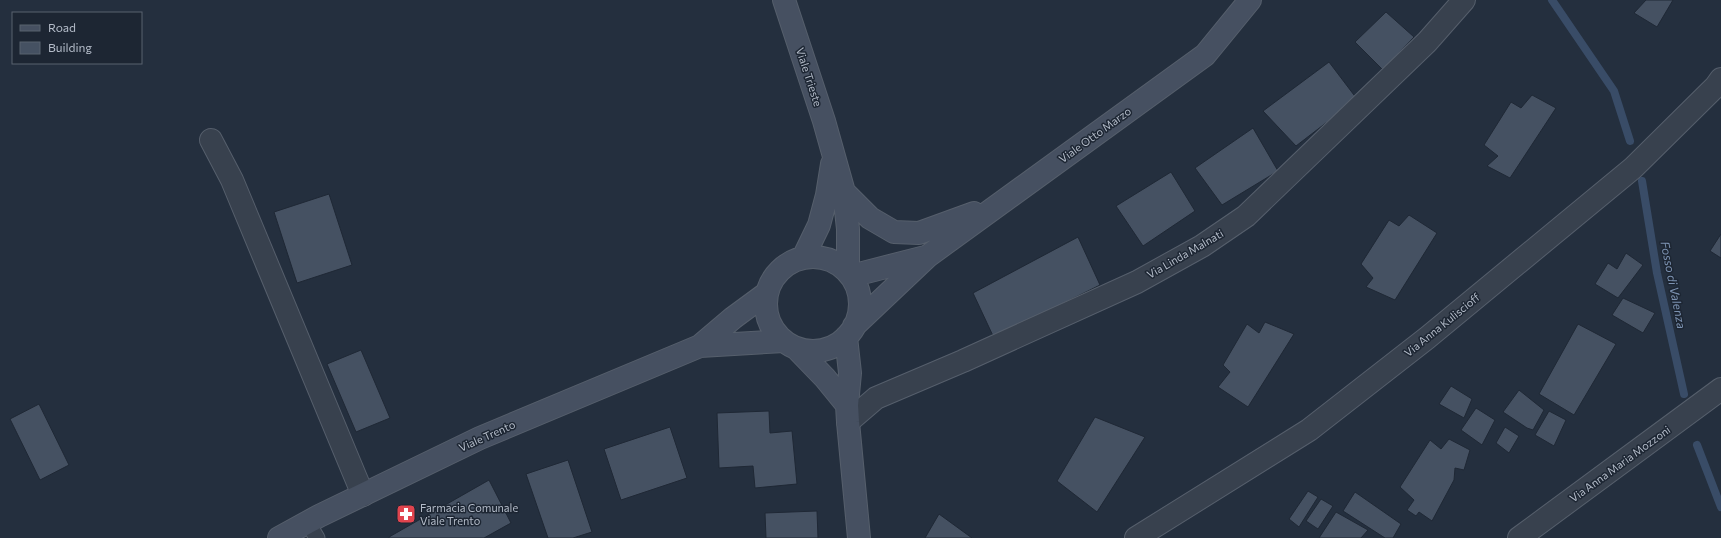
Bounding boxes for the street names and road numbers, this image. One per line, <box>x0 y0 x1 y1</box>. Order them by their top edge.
street label: Viale Trieste <box>794 46 825 108</box>
street label: Viale Otto Marzo <box>1056 104 1134 165</box>
street label: Via Linda Malnati <box>1144 226 1225 281</box>
street label: Via Anna Kuliscioff <box>1401 290 1483 359</box>
street label: Viale Trento <box>457 417 517 454</box>
street label: Via Anna Maria Mozzoni <box>1567 423 1673 504</box>

